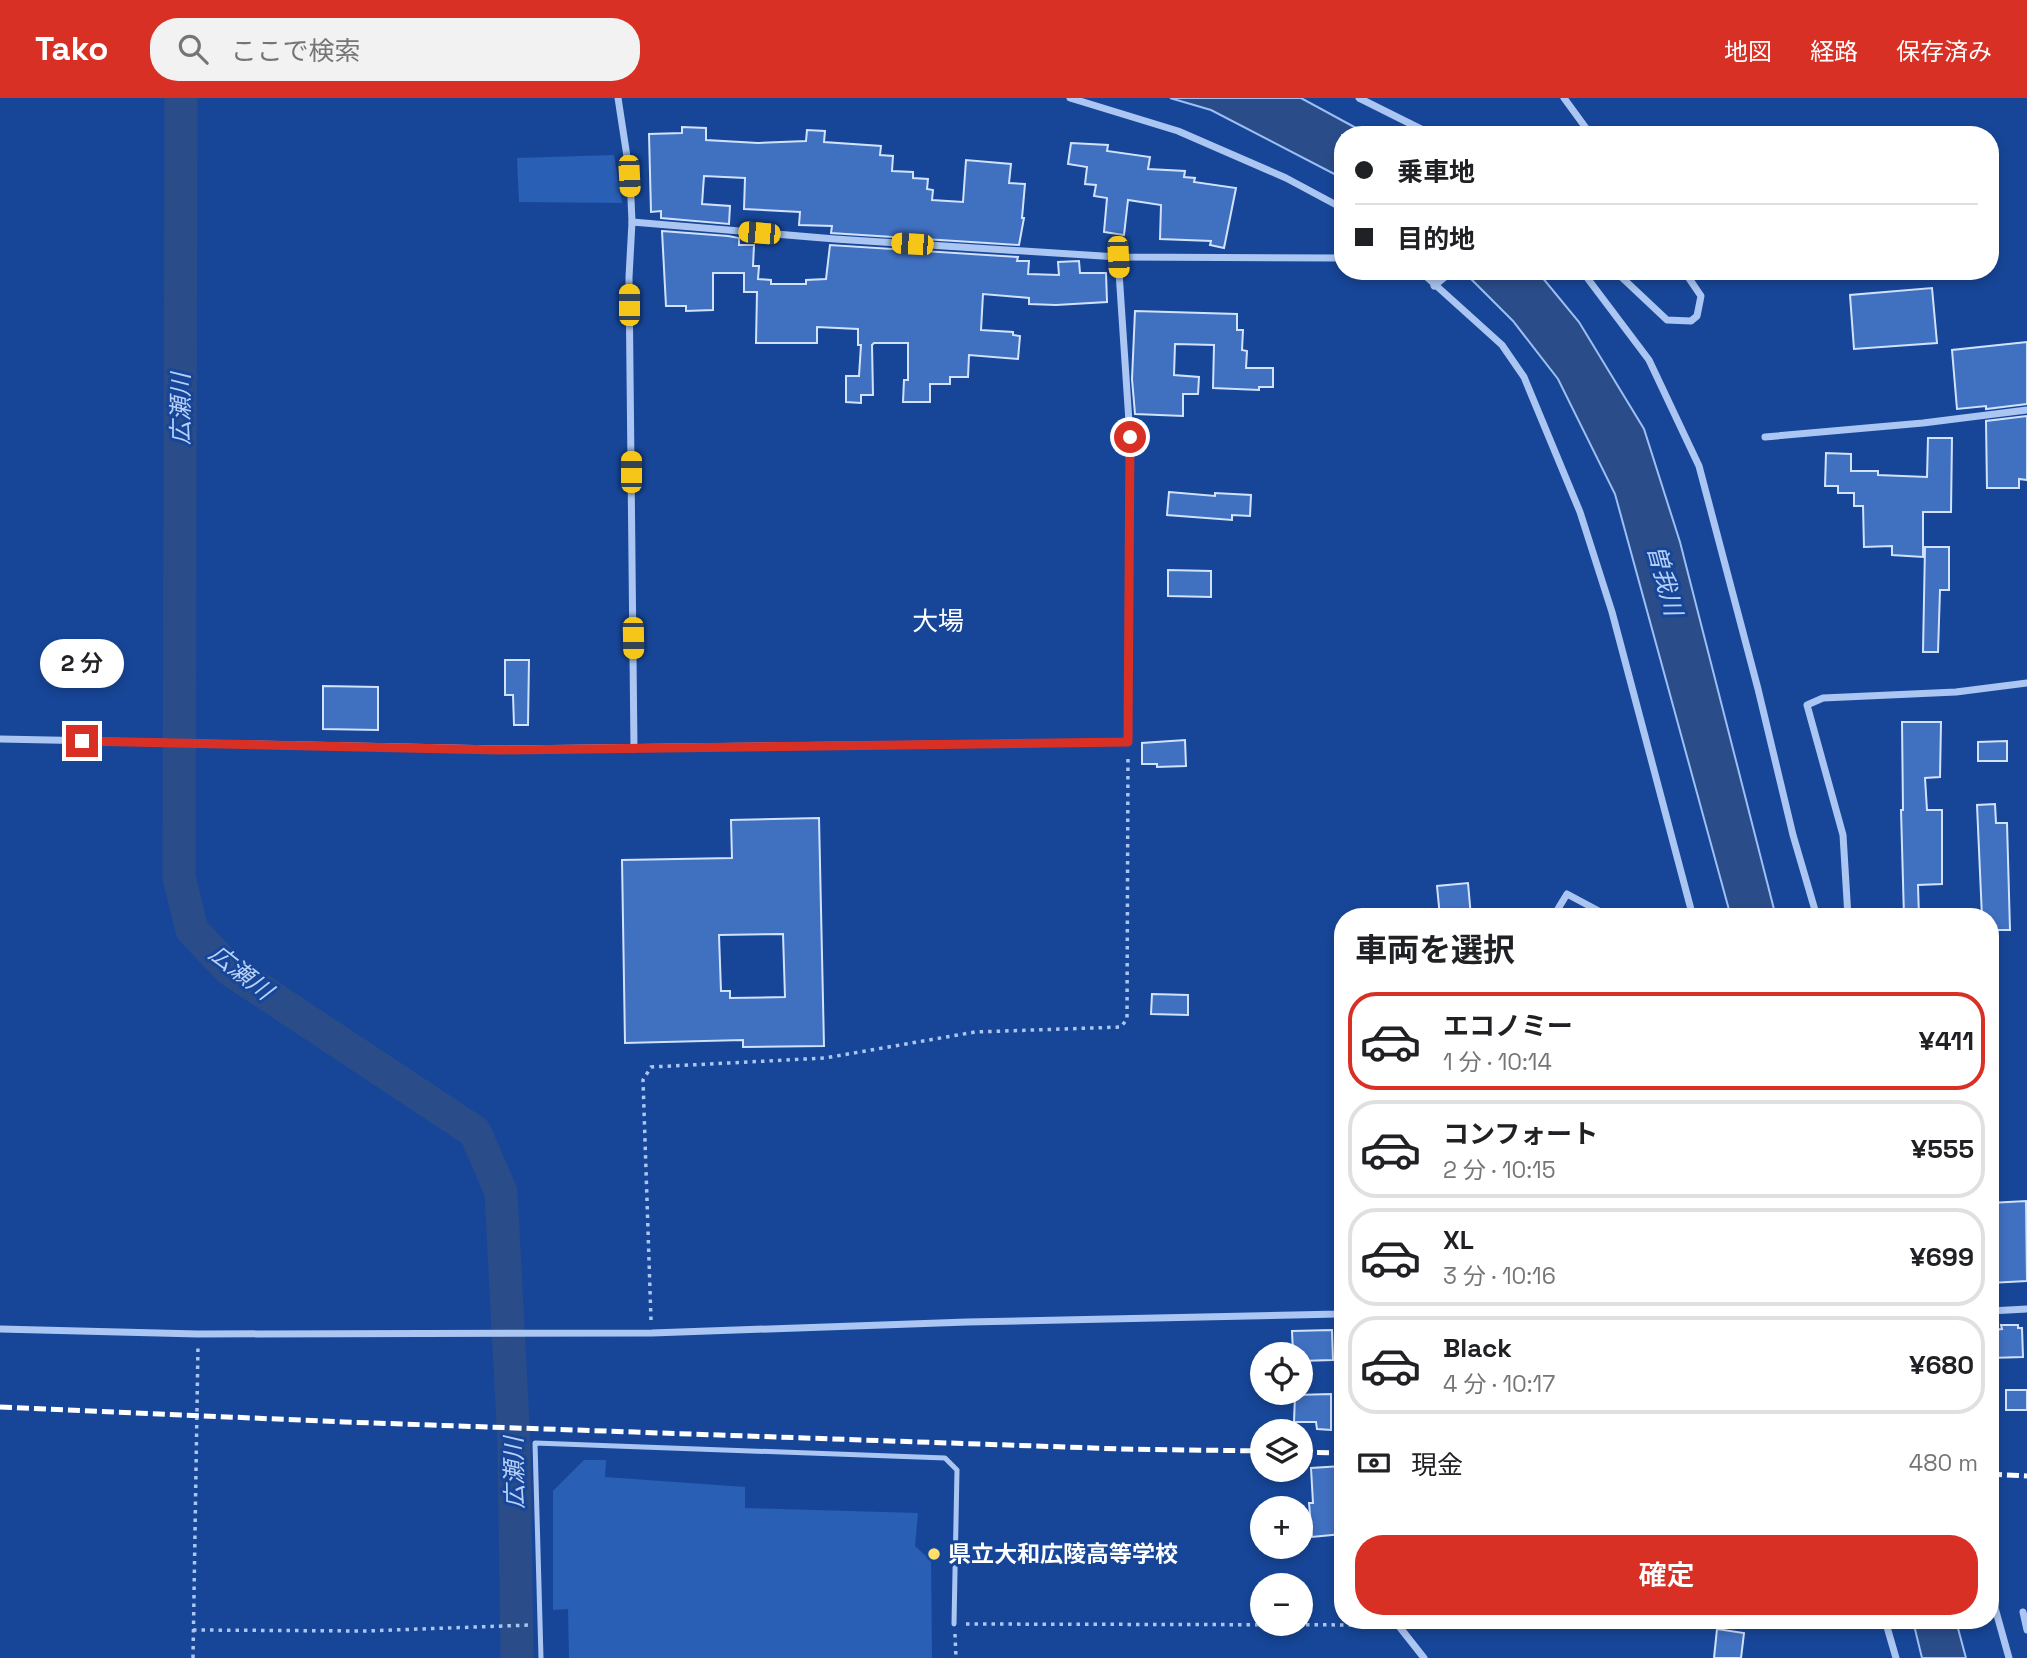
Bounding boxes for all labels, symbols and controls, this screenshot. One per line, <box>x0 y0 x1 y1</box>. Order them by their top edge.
search box <box>150 18 640 81</box>
text: Tako <box>35 28 108 70</box>
icon: search <box>174 30 212 68</box>
text: ここで検索 <box>230 34 360 68</box>
text: 地図 <box>1724 36 1772 67</box>
text: 経路 <box>1810 36 1858 67</box>
text: 保存済み <box>1896 36 1992 67</box>
car <box>618 154 641 198</box>
text: 乗車地 <box>1397 155 1475 189</box>
car <box>738 221 781 245</box>
text: 目的地 <box>1397 222 1475 256</box>
car <box>891 232 934 256</box>
car <box>1107 235 1130 279</box>
car <box>619 284 640 326</box>
water label: 広瀬川 <box>165 370 196 445</box>
route start <box>1114 421 1146 453</box>
car <box>621 451 642 493</box>
water label: 曽我川 <box>1641 541 1690 622</box>
district label: 大場 <box>912 604 964 638</box>
car <box>623 617 644 659</box>
callout: 2 分 <box>40 640 124 688</box>
text: 2 分 <box>61 648 103 678</box>
route end <box>66 725 98 757</box>
text: 車両を選択 <box>1355 930 1515 970</box>
water label: 広瀬川 <box>203 938 281 1008</box>
text: エコノミー <box>1443 1009 1573 1043</box>
icon: car <box>1359 1010 1422 1073</box>
text: ¥411 <box>1919 1024 1974 1058</box>
text: 1 分 · 10:14 <box>1443 1047 1552 1077</box>
text: コンフォート <box>1443 1117 1598 1151</box>
icon: car <box>1359 1118 1422 1181</box>
text: ¥555 <box>1911 1132 1974 1166</box>
text: 2 分 · 10:15 <box>1443 1155 1555 1185</box>
text: XL <box>1443 1223 1474 1257</box>
icon: car <box>1359 1226 1422 1289</box>
text: ¥699 <box>1910 1240 1974 1274</box>
text: 3 分 · 10:16 <box>1443 1261 1556 1291</box>
text: Black <box>1443 1331 1512 1365</box>
icon: car <box>1359 1334 1422 1397</box>
map controls <box>1250 1342 1313 1636</box>
button: locate <box>1250 1342 1313 1405</box>
text: ¥680 <box>1909 1348 1974 1382</box>
text: 4 分 · 10:17 <box>1443 1369 1555 1399</box>
button: layers <box>1250 1419 1313 1482</box>
water label: 広瀬川 <box>498 1434 530 1509</box>
icon: cash <box>1355 1444 1393 1482</box>
text: 現金 <box>1411 1448 1463 1482</box>
text: 480 m <box>1909 1448 1978 1478</box>
button: + <box>1250 1496 1313 1559</box>
button: 確定 <box>1355 1535 1978 1615</box>
place label: 県立大和広陵高等学校 <box>948 1539 1178 1569</box>
marker: 県立大和広陵高等学校 <box>926 1546 942 1562</box>
button: − <box>1250 1573 1313 1636</box>

